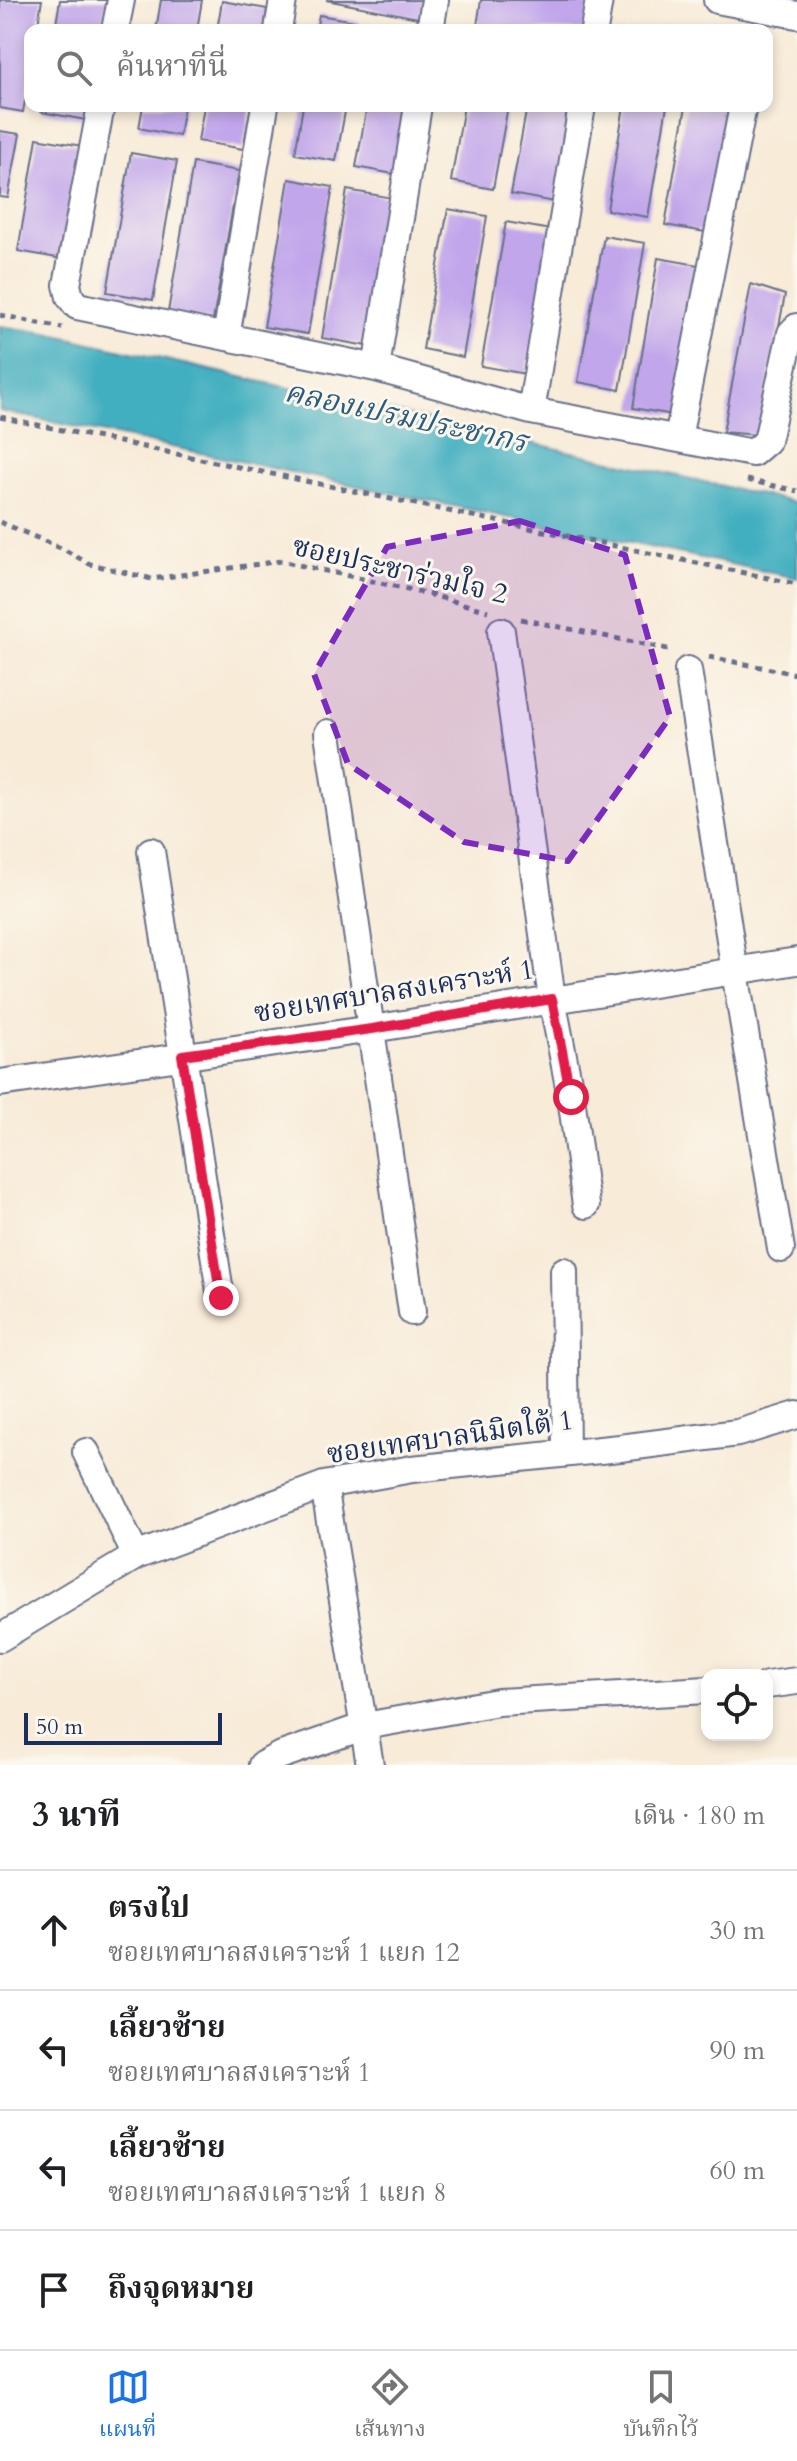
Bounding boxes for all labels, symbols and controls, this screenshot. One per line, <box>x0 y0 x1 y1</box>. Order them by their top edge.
search box <box>24 24 773 112</box>
icon: search <box>52 46 96 90</box>
text: ค้นหาที่นี่ <box>116 46 228 87</box>
water label: คลองเปรมประชากร <box>281 371 534 463</box>
street label: ซอยประชาร่วมใจ 2 <box>289 526 512 613</box>
street label: ซอยเทศบาลสงเคราะห์ 1 <box>251 950 537 1032</box>
route start <box>553 1079 589 1115</box>
route end <box>203 1280 239 1316</box>
street label: ซอยเทศบาลนิมิตใต้ 1 <box>324 1400 576 1473</box>
map controls <box>701 1669 773 1741</box>
button: locate <box>701 1669 773 1741</box>
scale bar <box>24 1709 222 1745</box>
text: 50 m <box>36 1712 83 1742</box>
text: 3 นาที <box>32 1792 121 1838</box>
text: เดิน · 180 m <box>633 1798 765 1833</box>
text: ตรงไป <box>108 1887 190 1928</box>
icon: ahead <box>32 1908 76 1952</box>
text: 30 m <box>709 1913 765 1948</box>
text: ซอยเทศบาลสงเคราะห์ 1 แยก 12 <box>108 1935 460 1970</box>
text: เลี้ยวซ้าย <box>108 2007 226 2048</box>
icon: left <box>32 2028 76 2072</box>
text: 90 m <box>709 2033 765 2068</box>
text: ซอยเทศบาลสงเคราะห์ 1 <box>108 2055 371 2090</box>
text: เลี้ยวซ้าย <box>108 2127 226 2168</box>
icon: left <box>32 2148 76 2192</box>
text: 60 m <box>709 2153 765 2188</box>
text: ซอยเทศบาลสงเคราะห์ 1 แยก 8 <box>108 2175 446 2210</box>
icon: arrive <box>32 2268 76 2312</box>
text: ถึงจุดหมาย <box>108 2268 254 2309</box>
tab: แผนที่ <box>99 2365 156 2448</box>
tab: เส้นทาง <box>354 2365 426 2448</box>
tab: บันทึกไว้ <box>623 2365 698 2448</box>

